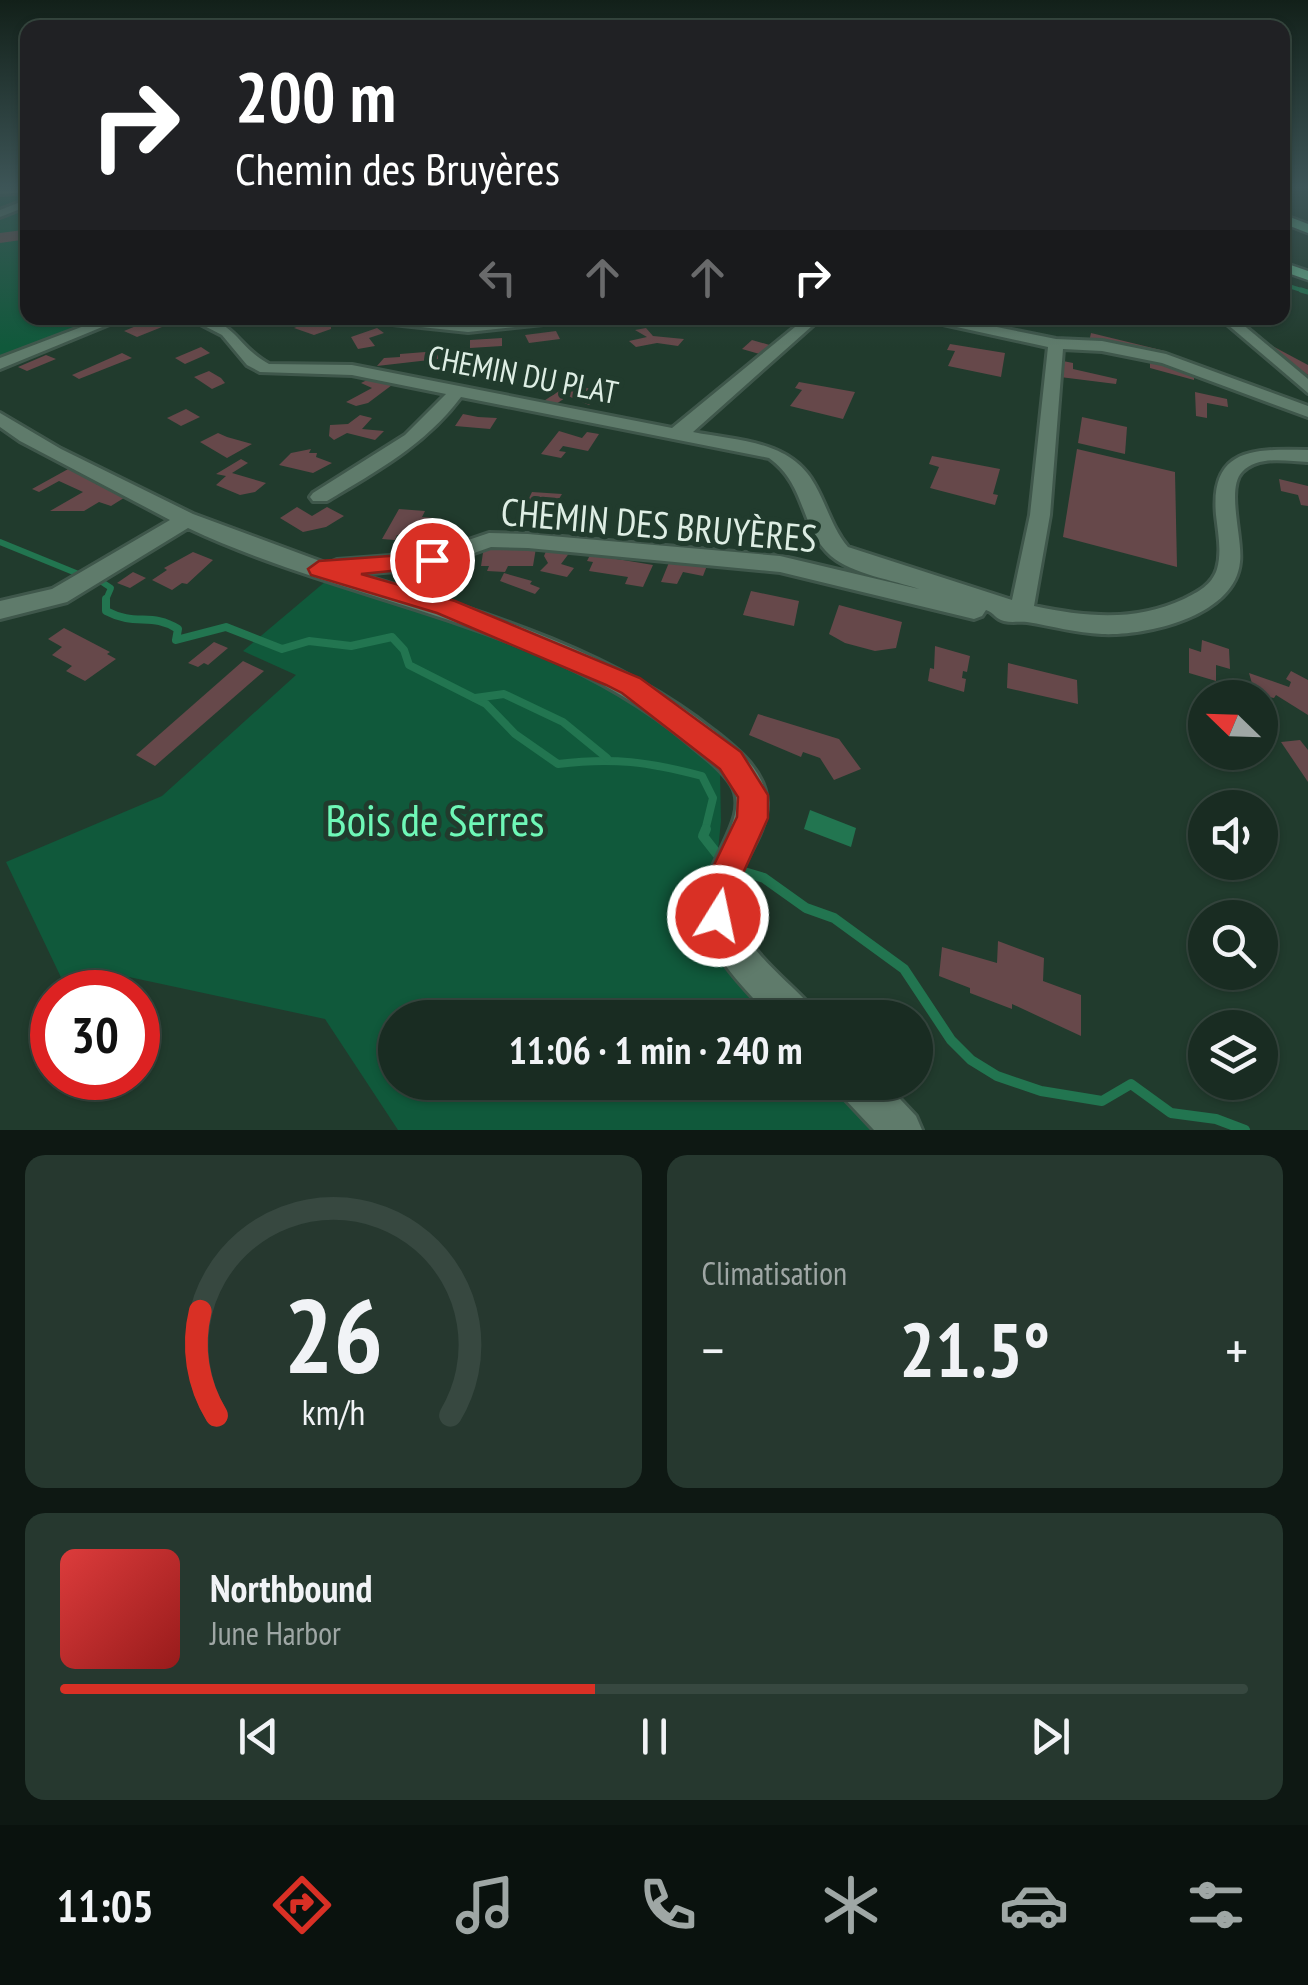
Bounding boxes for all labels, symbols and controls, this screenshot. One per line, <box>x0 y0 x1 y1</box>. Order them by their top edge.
text: 200 m <box>235 51 396 141</box>
icon: right <box>70 60 200 190</box>
text: Chemin des Bruyères <box>235 139 560 197</box>
icon: left <box>470 250 525 305</box>
icon: ahead <box>575 250 630 305</box>
icon: ahead <box>680 250 735 305</box>
icon: right <box>785 250 840 305</box>
street label: CHEMIN DU PLAT <box>424 335 622 413</box>
street label: CHEMIN DES BRUYÈRES <box>499 486 819 562</box>
pin <box>390 518 475 603</box>
icon: arrive <box>405 533 460 588</box>
north arrow <box>1188 680 1278 770</box>
map controls <box>1188 680 1278 1100</box>
park label: Bois de Serres <box>325 790 545 848</box>
button: sound <box>1188 790 1278 880</box>
position arrow <box>666 864 770 968</box>
button: search <box>1188 900 1278 990</box>
speed limit sign: 30 <box>30 970 160 1100</box>
button: layers <box>1188 1010 1278 1100</box>
text: 11:06 · 1 min · 240 m <box>509 1025 802 1074</box>
text: Climatisation <box>702 1252 847 1294</box>
text: 26 <box>284 1267 383 1402</box>
text: 21.5° <box>899 1301 1050 1398</box>
text: − <box>702 1314 724 1385</box>
text: + <box>1225 1314 1248 1385</box>
text: km/h <box>302 1389 365 1435</box>
text: Northbound <box>210 1563 372 1612</box>
text: June Harbor <box>210 1612 341 1654</box>
icon: previous <box>231 1709 286 1764</box>
icon: pause <box>627 1709 682 1764</box>
icon: next <box>1023 1709 1078 1764</box>
icon: directions <box>267 1870 337 1940</box>
icon: music <box>450 1870 520 1940</box>
icon: phone <box>633 1870 703 1940</box>
icon: climate <box>816 1870 886 1940</box>
icon: car <box>999 1870 1069 1940</box>
icon: filters <box>1181 1870 1251 1940</box>
text: 11:05 <box>56 1876 154 1934</box>

